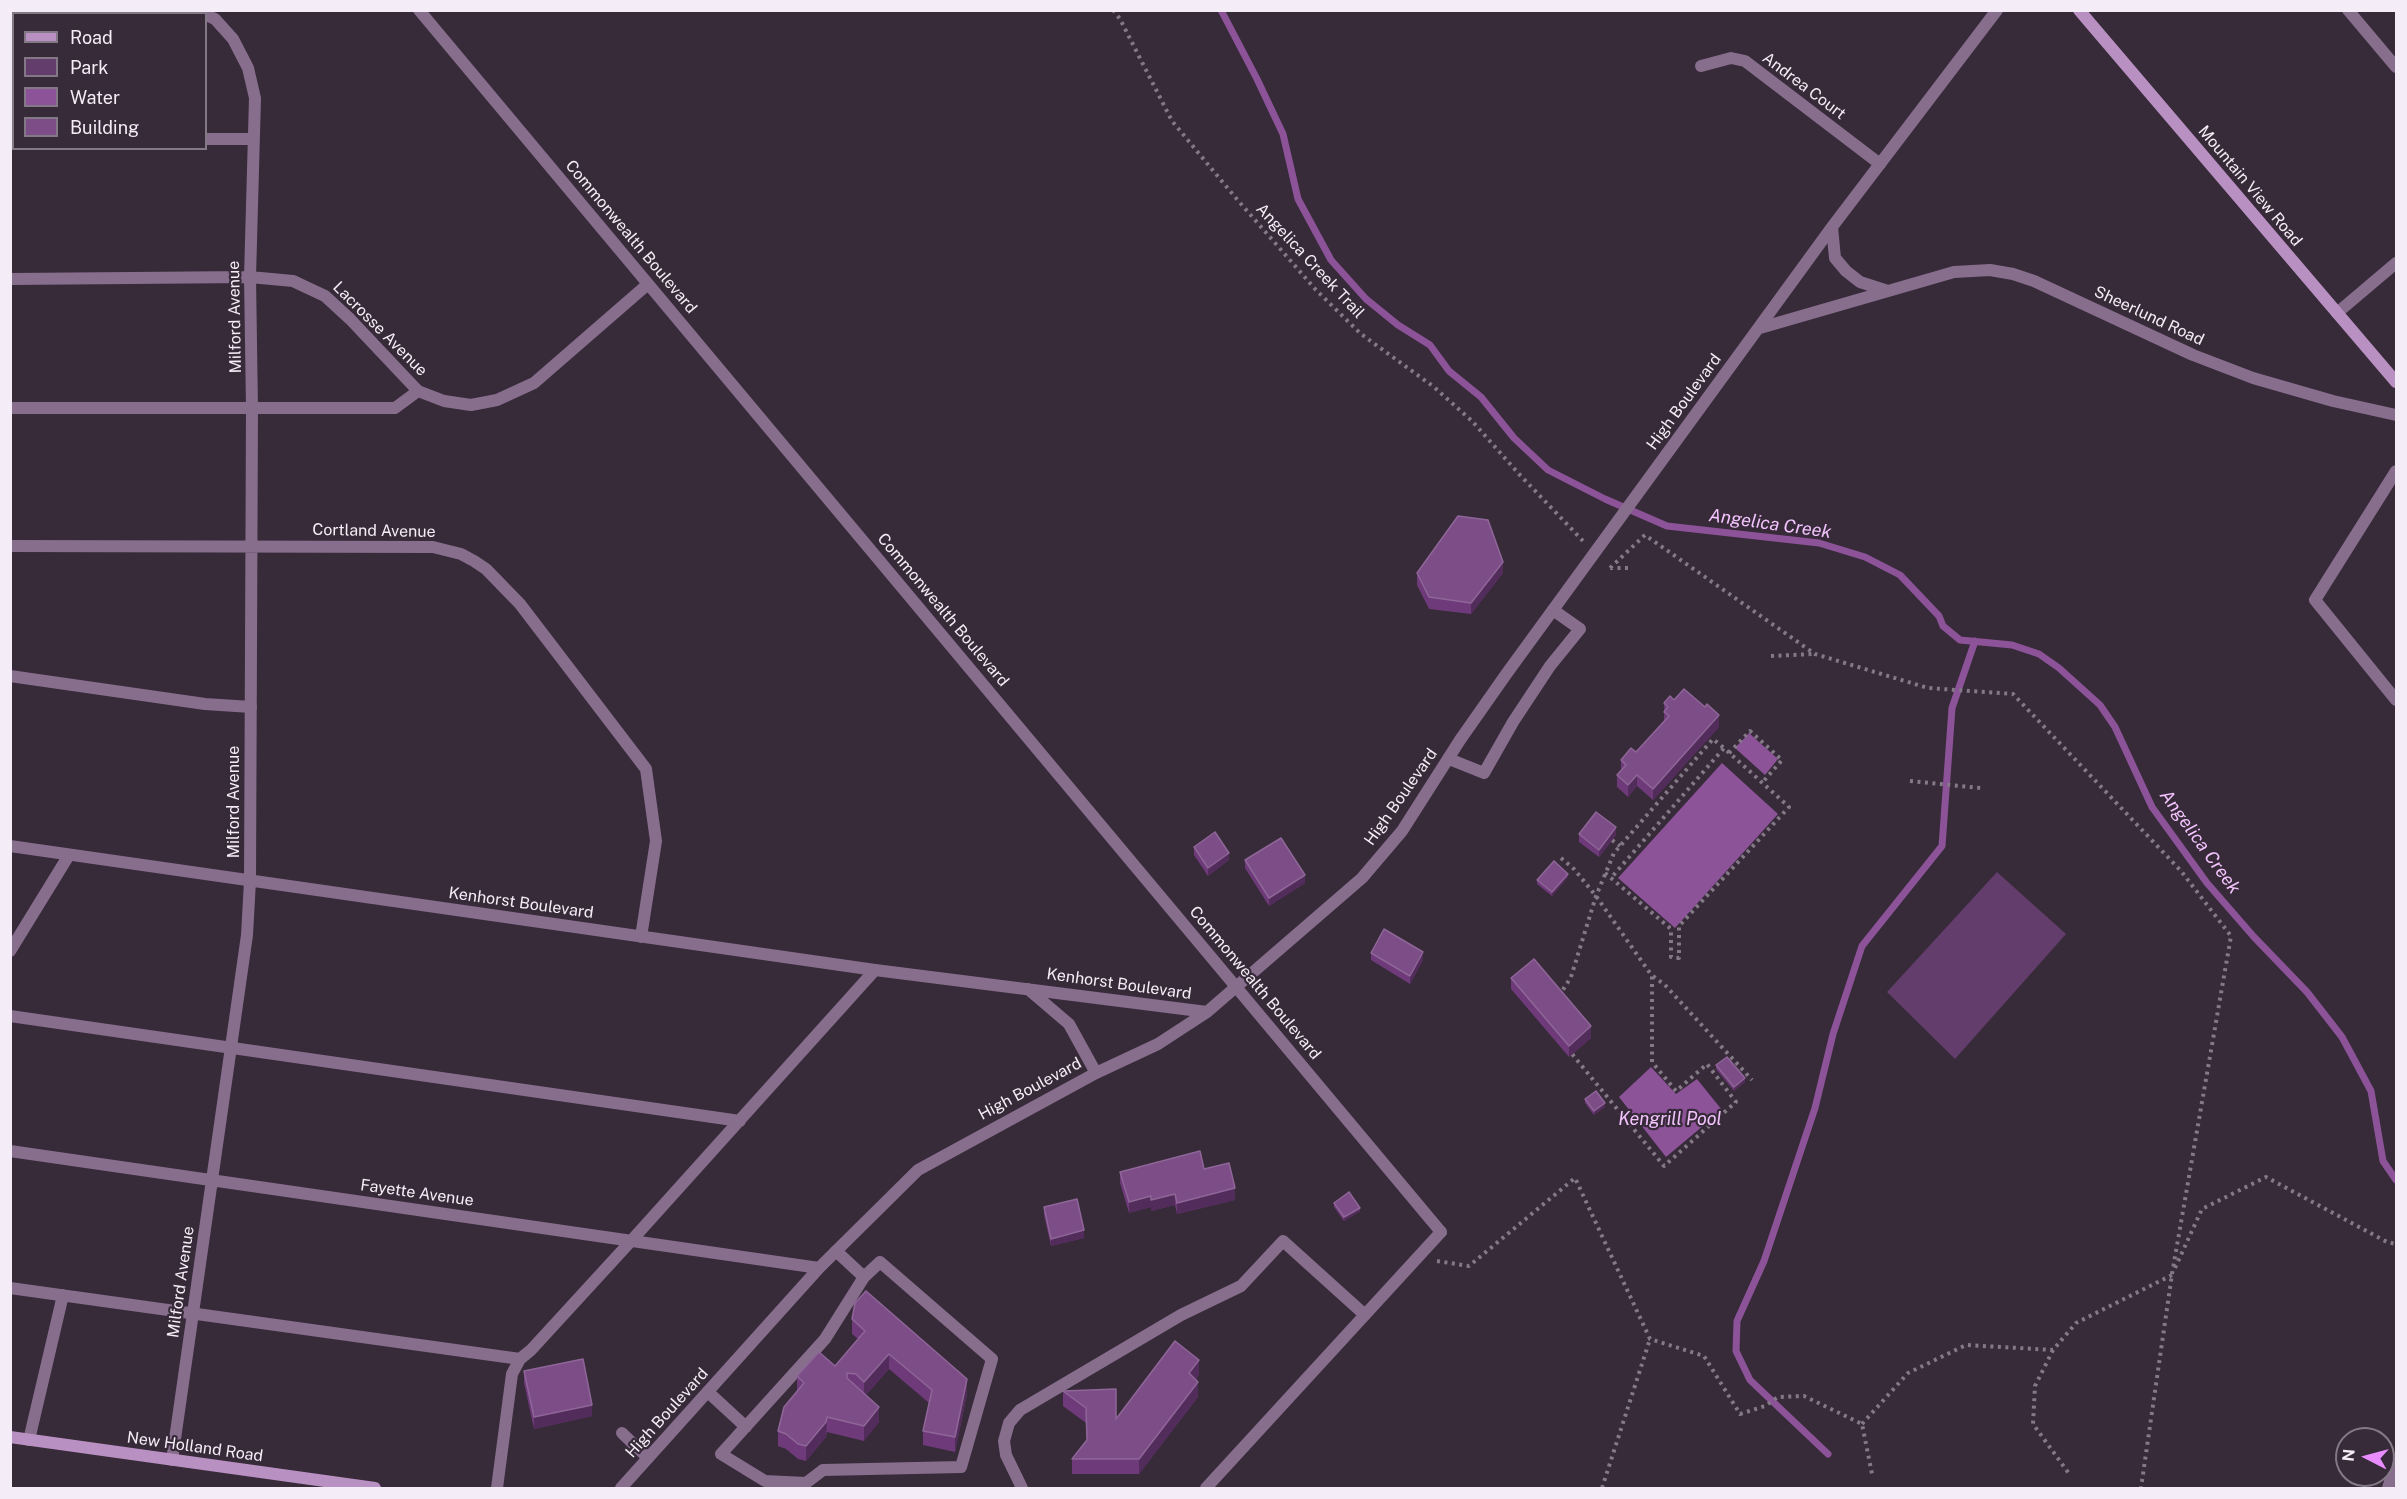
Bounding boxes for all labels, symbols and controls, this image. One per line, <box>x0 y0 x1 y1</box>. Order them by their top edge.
legend <box>12 12 207 150</box>
text: Road <box>70 27 113 48</box>
street label: Andrea Court <box>1758 48 1850 124</box>
text: Park <box>70 57 108 78</box>
text: Water <box>70 87 120 108</box>
text: Building <box>70 117 139 138</box>
street label: Mountain View Road <box>2194 122 2306 250</box>
street label: Commonwealth Boulevard <box>561 156 701 318</box>
street label: Angelica Creek Trail <box>1252 200 1368 322</box>
street label: Milford Avenue <box>224 261 246 373</box>
street label: Lacrosse Avenue <box>329 278 431 380</box>
street label: Sheerlund Road <box>2091 282 2207 350</box>
street label: High Boulevard <box>1643 350 1725 454</box>
water label: Angelica Creek <box>1707 505 1833 543</box>
street label: Cortland Avenue <box>312 520 436 542</box>
street label: Commonwealth Boulevard <box>873 529 1013 691</box>
street label: High Boulevard <box>1360 745 1442 849</box>
street label: Milford Avenue <box>224 746 244 858</box>
water label: Angelica Creek <box>2155 786 2245 898</box>
street label: Kenhorst Boulevard <box>447 883 595 923</box>
street label: Commonwealth Boulevard <box>1185 902 1325 1064</box>
street label: Kenhorst Boulevard <box>1045 964 1193 1004</box>
street label: High Boulevard <box>975 1054 1085 1124</box>
water label: Kengrill Pool <box>1618 1108 1722 1130</box>
street label: Fayette Avenue <box>359 1176 475 1210</box>
street label: Milford Avenue <box>164 1225 198 1339</box>
street label: High Boulevard <box>622 1364 712 1462</box>
north arrow <box>2335 1427 2395 1487</box>
street label: New Holland Road <box>126 1428 264 1466</box>
text: N <box>2338 1448 2359 1462</box>

